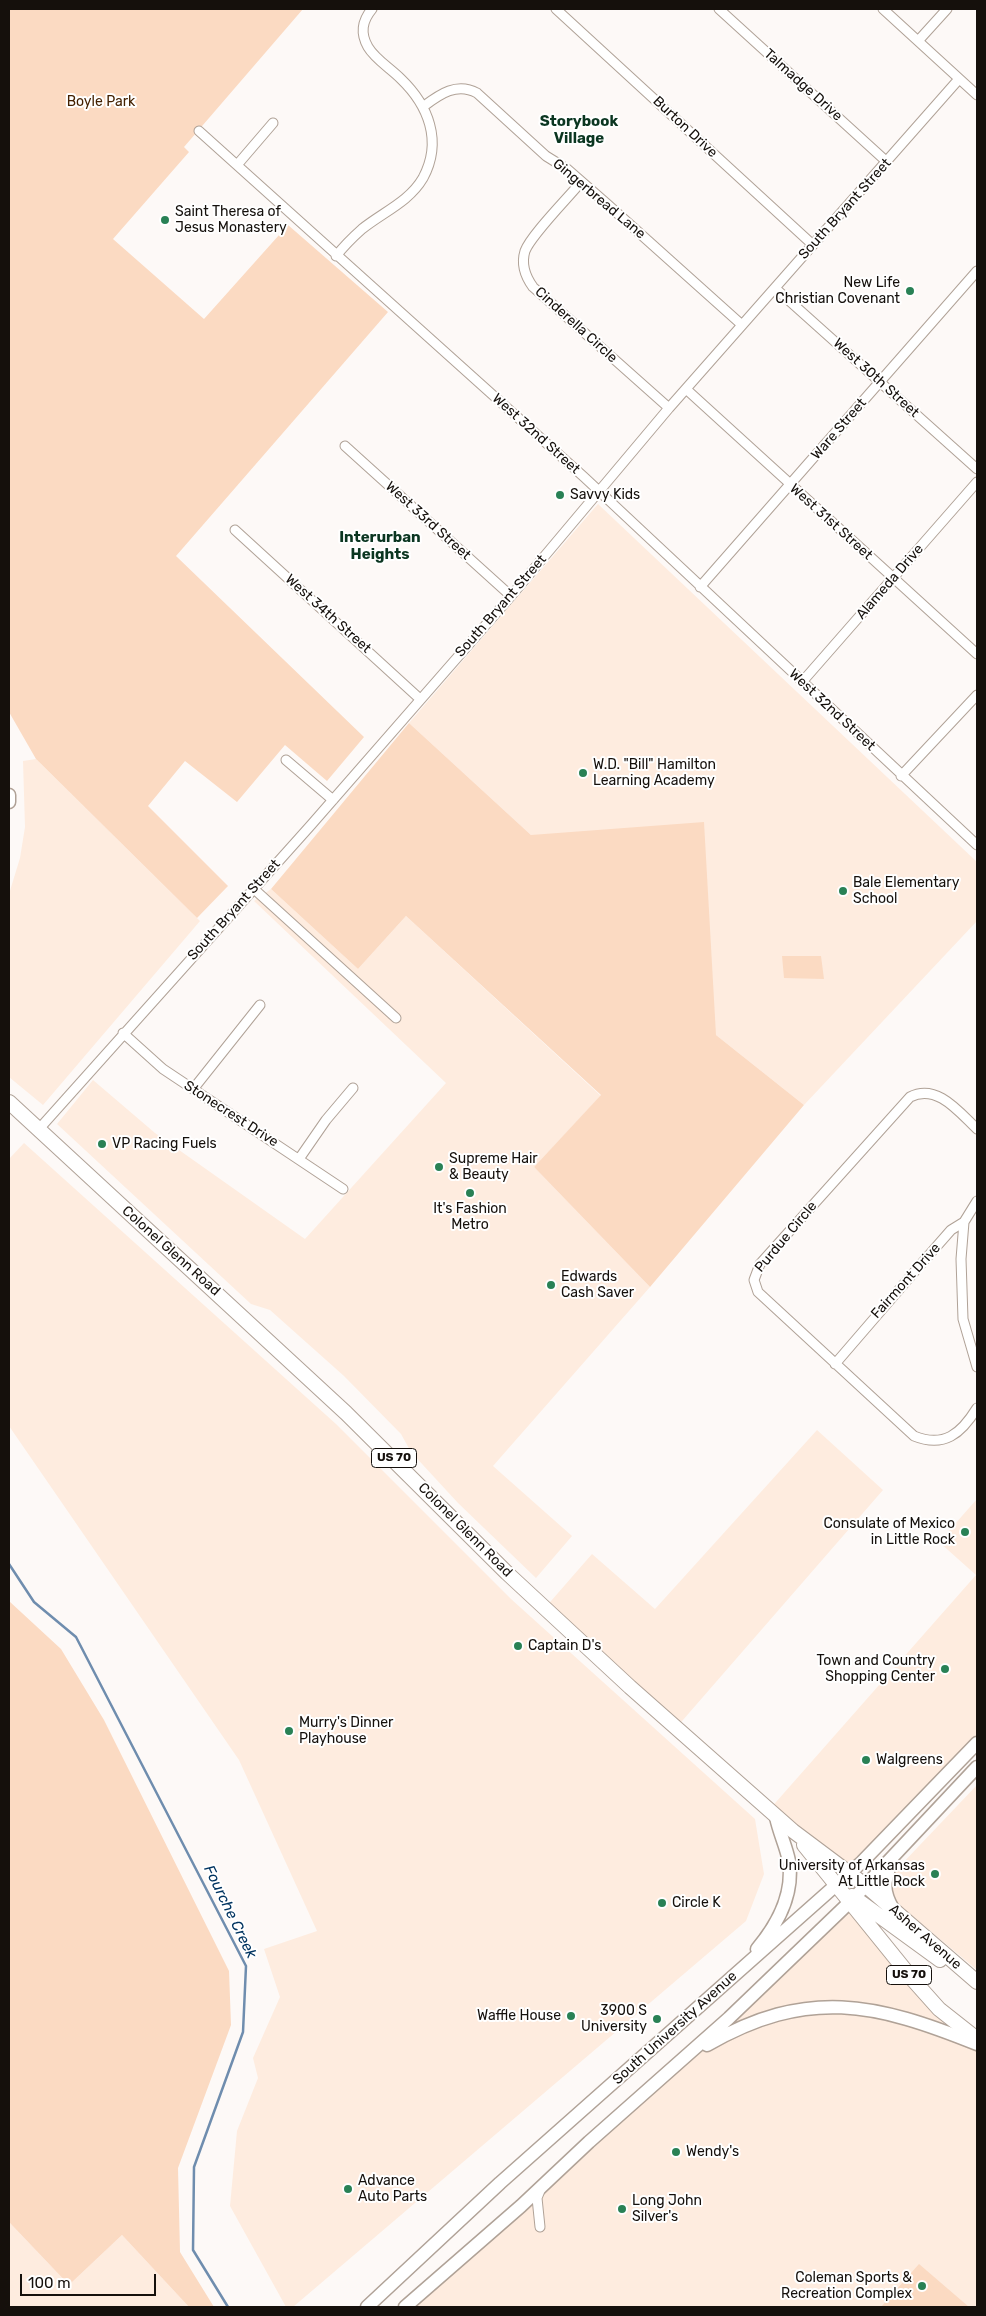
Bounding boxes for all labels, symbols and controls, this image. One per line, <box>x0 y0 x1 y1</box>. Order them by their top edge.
street label: Talmadge Drive <box>760 45 846 125</box>
street label: Burton Drive <box>649 93 721 161</box>
park label: Boyle Park <box>67 94 135 110</box>
district label: Storybook Village <box>540 113 618 148</box>
street label: Gingerbread Lane <box>549 155 649 243</box>
street label: South Bryant Street <box>795 155 895 263</box>
place label: Saint Theresa of Jesus Monastery <box>175 204 287 236</box>
marker: Saint Theresa of Jesus Monastery <box>159 214 171 226</box>
place label: New Life Christian Covenant <box>775 275 900 308</box>
street label: Cinderella Circle <box>531 284 621 366</box>
marker: New Life Christian Covenant <box>904 285 916 297</box>
street label: West 30th Street <box>830 335 922 421</box>
street label: West 32nd Street <box>489 390 583 478</box>
street label: Ware Street <box>808 395 870 463</box>
street label: West 33rd Street <box>382 478 474 564</box>
street label: West 31st Street <box>786 480 876 564</box>
place label: Savvy Kids <box>570 487 640 503</box>
marker: Savvy Kids <box>554 489 566 501</box>
district label: Interurban Heights <box>339 529 421 564</box>
street label: Alameda Drive <box>853 541 927 623</box>
street label: South Bryant Street <box>452 551 550 661</box>
street label: West 34th Street <box>282 571 374 657</box>
street label: West 32nd Street <box>785 666 879 754</box>
place label: W.D. "Bill" Hamilton Learning Academy <box>593 757 716 790</box>
marker: W.D. "Bill" Hamilton Learning Academy <box>577 767 589 779</box>
street label: South Bryant Street <box>184 856 284 964</box>
place label: Bale Elementary School <box>853 875 959 908</box>
marker: Bale Elementary School <box>837 885 849 897</box>
street label: Stonecrest Drive <box>181 1077 281 1151</box>
place label: VP Racing Fuels <box>112 1136 217 1152</box>
marker: VP Racing Fuels <box>96 1138 108 1150</box>
place label: Supreme Hair & Beauty <box>449 1151 538 1184</box>
marker: Supreme Hair & Beauty <box>433 1161 445 1173</box>
marker: It's Fashion Metro <box>464 1187 476 1199</box>
street label: Purdue Circle <box>751 1198 821 1276</box>
place label: It's Fashion Metro <box>433 1201 507 1234</box>
street label: Colonel Glenn Road <box>118 1203 224 1299</box>
street label: Fairmont Drive <box>868 1240 944 1322</box>
place label: Edwards Cash Saver <box>561 1269 634 1302</box>
marker: Edwards Cash Saver <box>545 1279 557 1291</box>
road number: US 70 <box>372 1449 416 1468</box>
street label: Colonel Glenn Road <box>414 1479 516 1581</box>
place label: Consulate of Mexico in Little Rock <box>824 1516 955 1548</box>
marker: Consulate of Mexico in Little Rock <box>959 1526 971 1538</box>
place label: Captain D's <box>528 1638 601 1654</box>
marker: Captain D's <box>512 1640 524 1652</box>
place label: Town and Country Shopping Center <box>817 1653 935 1685</box>
marker: Town and Country Shopping Center <box>939 1663 951 1675</box>
place label: Murry's Dinner Playhouse <box>299 1715 393 1748</box>
marker: Murry's Dinner Playhouse <box>283 1725 295 1737</box>
place label: Walgreens <box>876 1752 943 1768</box>
marker: Walgreens <box>860 1754 872 1766</box>
place label: University of Arkansas At Little Rock <box>779 1858 925 1890</box>
water label: Fourche Creek <box>200 1862 260 1962</box>
marker: University of Arkansas At Little Rock <box>929 1868 941 1880</box>
place label: Circle K <box>672 1895 721 1911</box>
marker: Circle K <box>656 1897 668 1909</box>
street label: Asher Avenue <box>885 1901 965 1973</box>
road number: US 70 <box>886 1966 932 1984</box>
street label: South University Avenue <box>610 1968 740 2088</box>
place label: 3900 S University <box>581 2003 647 2035</box>
place label: Waffle House <box>477 2008 561 2024</box>
marker: Waffle House <box>565 2010 577 2022</box>
marker: 3900 S University <box>651 2013 663 2025</box>
place label: Wendy's <box>686 2144 739 2160</box>
marker: Wendy's <box>670 2146 682 2158</box>
place label: Advance Auto Parts <box>358 2173 427 2206</box>
marker: Advance Auto Parts <box>342 2183 354 2195</box>
place label: Long John Silver's <box>632 2193 702 2226</box>
marker: Long John Silver's <box>616 2203 628 2215</box>
scale bar <box>22 2264 159 2296</box>
place label: Coleman Sports & Recreation Complex <box>781 2270 912 2302</box>
text: 100 m <box>28 2274 70 2292</box>
marker: Coleman Sports & Recreation Complex <box>916 2280 928 2292</box>

